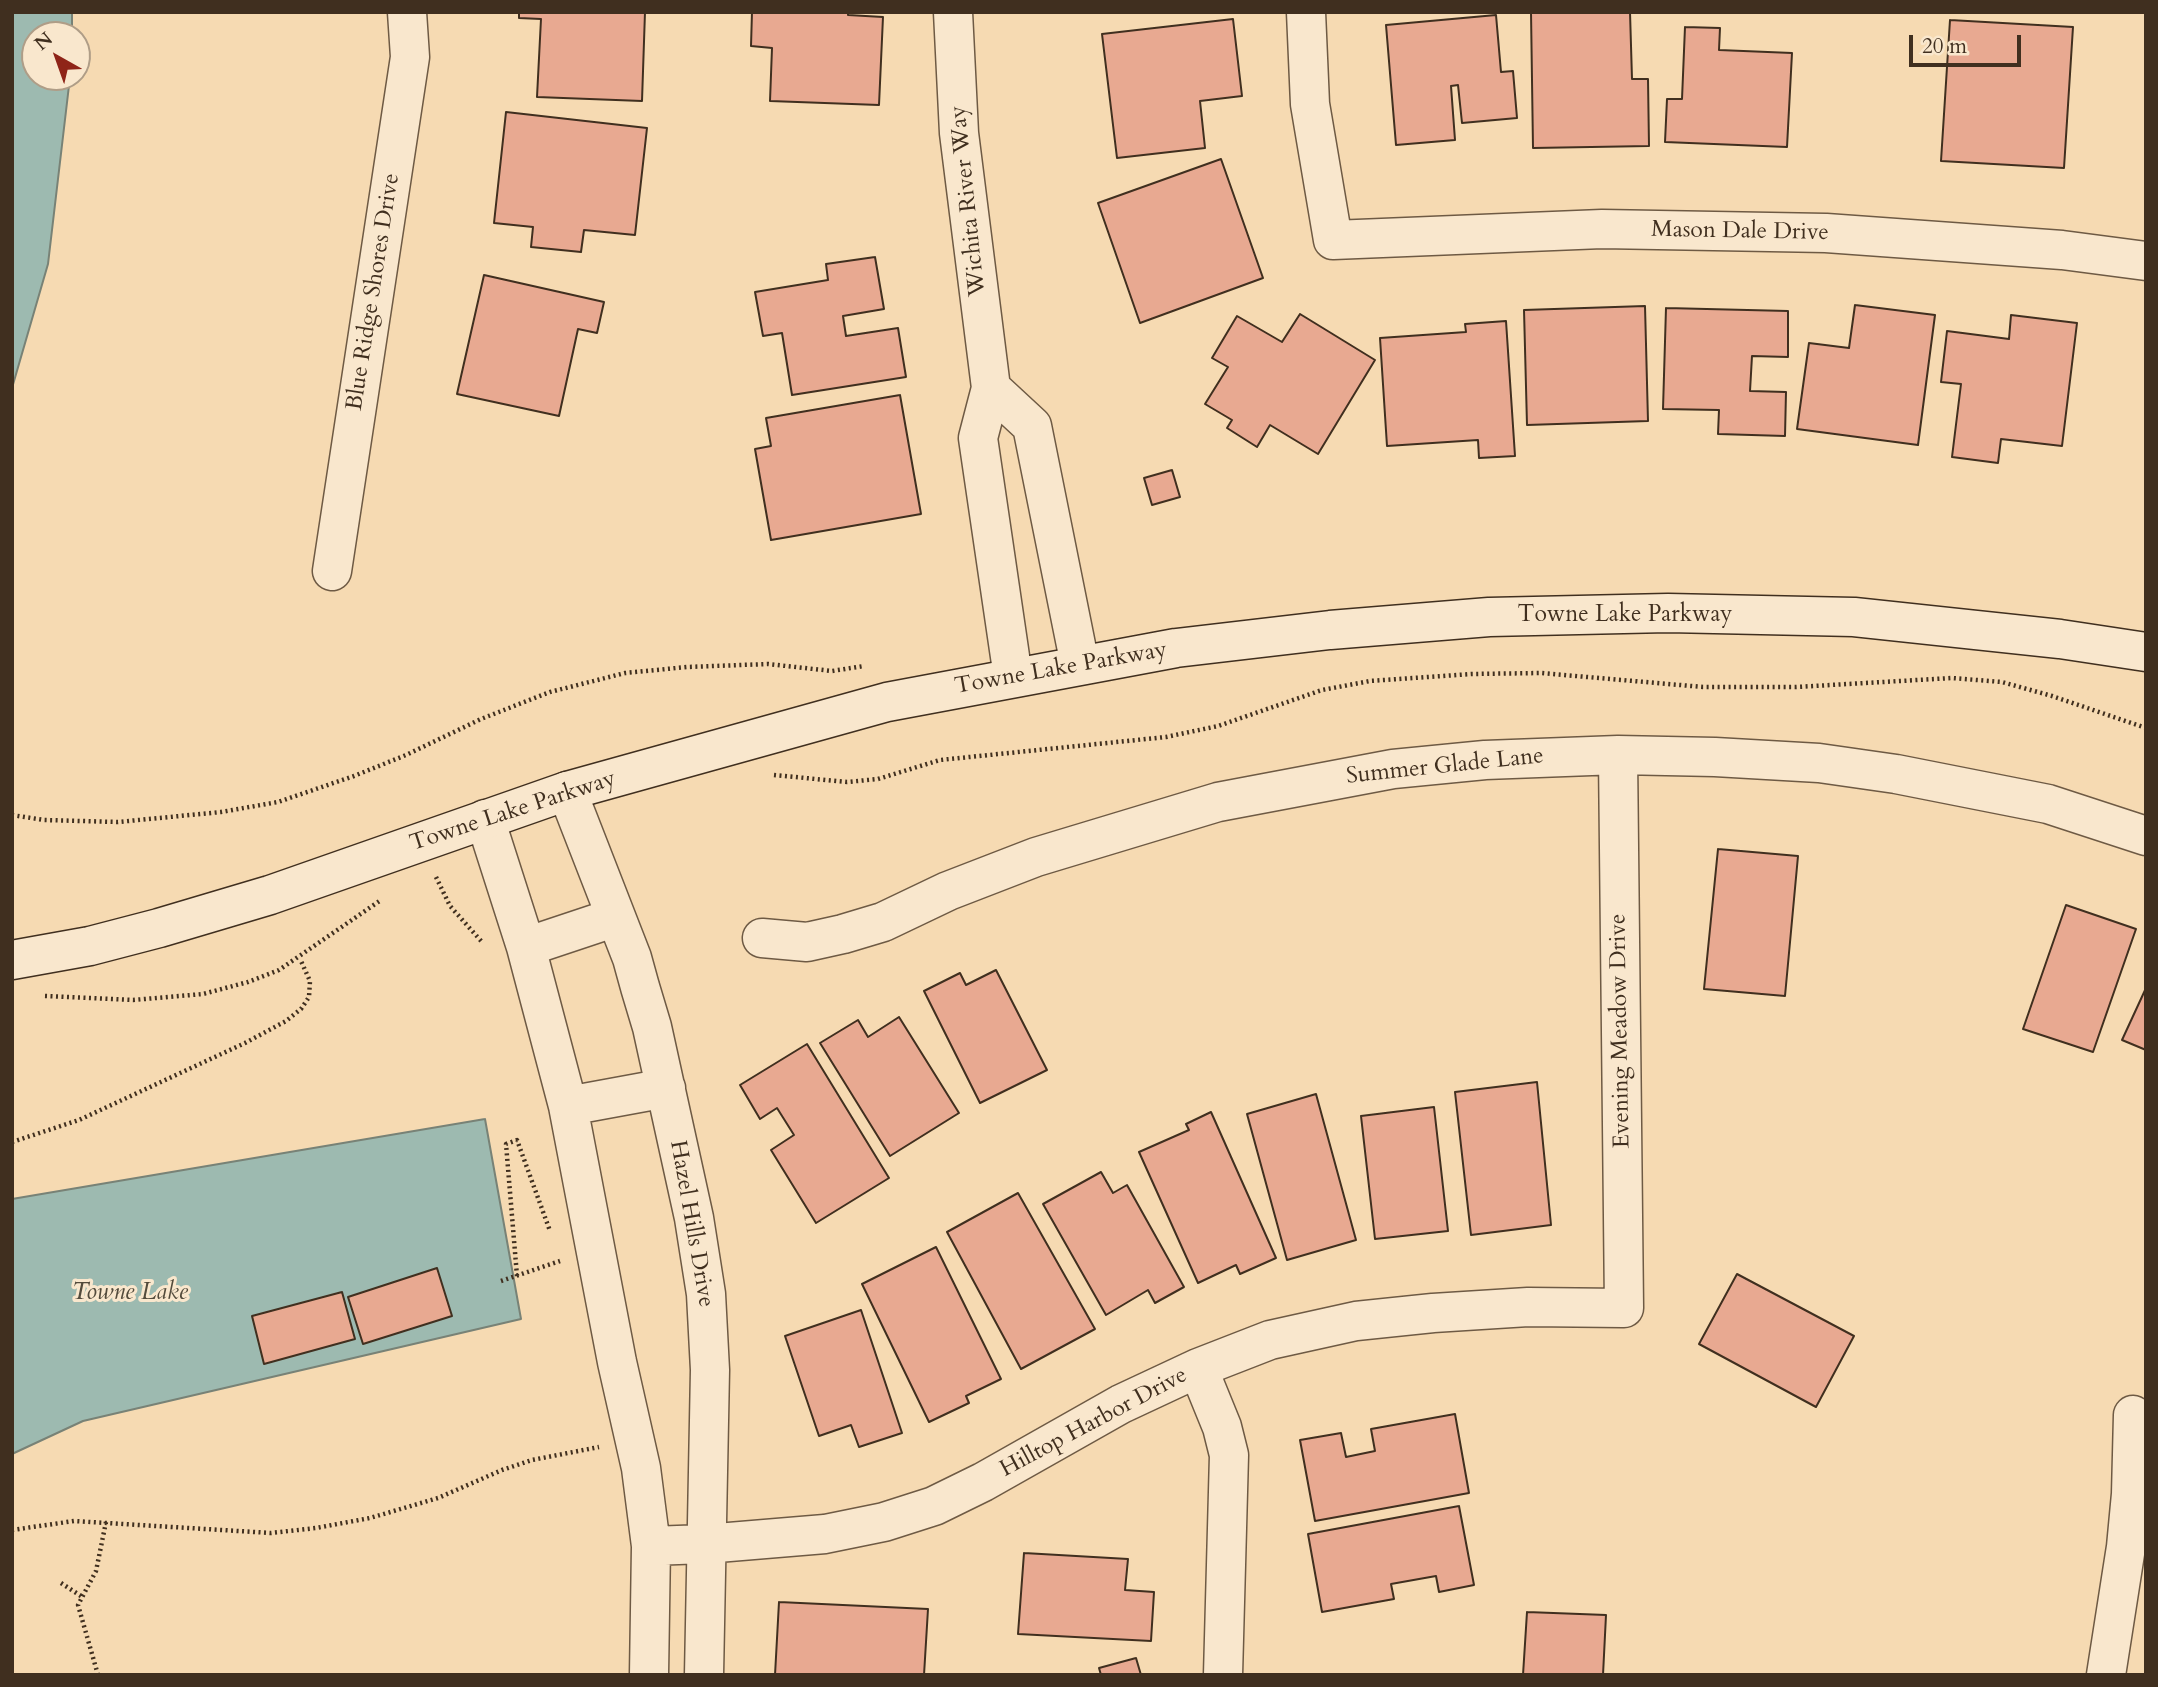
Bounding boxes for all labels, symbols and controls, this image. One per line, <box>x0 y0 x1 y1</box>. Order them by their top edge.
north arrow <box>21 21 91 91</box>
scale bar <box>1913 21 2025 65</box>
text: N <box>29 26 58 57</box>
text: 20 m <box>1922 32 1967 61</box>
street label: Wichita River Way <box>945 104 993 298</box>
street label: Blue Ridge Shores Drive <box>342 171 406 413</box>
street label: Mason Dale Drive <box>1651 217 1829 247</box>
street label: Towne Lake Parkway <box>1518 602 1732 630</box>
street label: Towne Lake Parkway <box>953 637 1169 701</box>
street label: Summer Glade Lane <box>1345 743 1545 791</box>
street label: Towne Lake Parkway <box>407 766 619 858</box>
street label: Evening Meadow Drive <box>1605 913 1637 1149</box>
street label: Hazel Hills Drive <box>663 1138 719 1310</box>
water label: Towne Lake <box>72 1279 188 1307</box>
street label: Hilltop Harbor Drive <box>996 1362 1192 1484</box>

